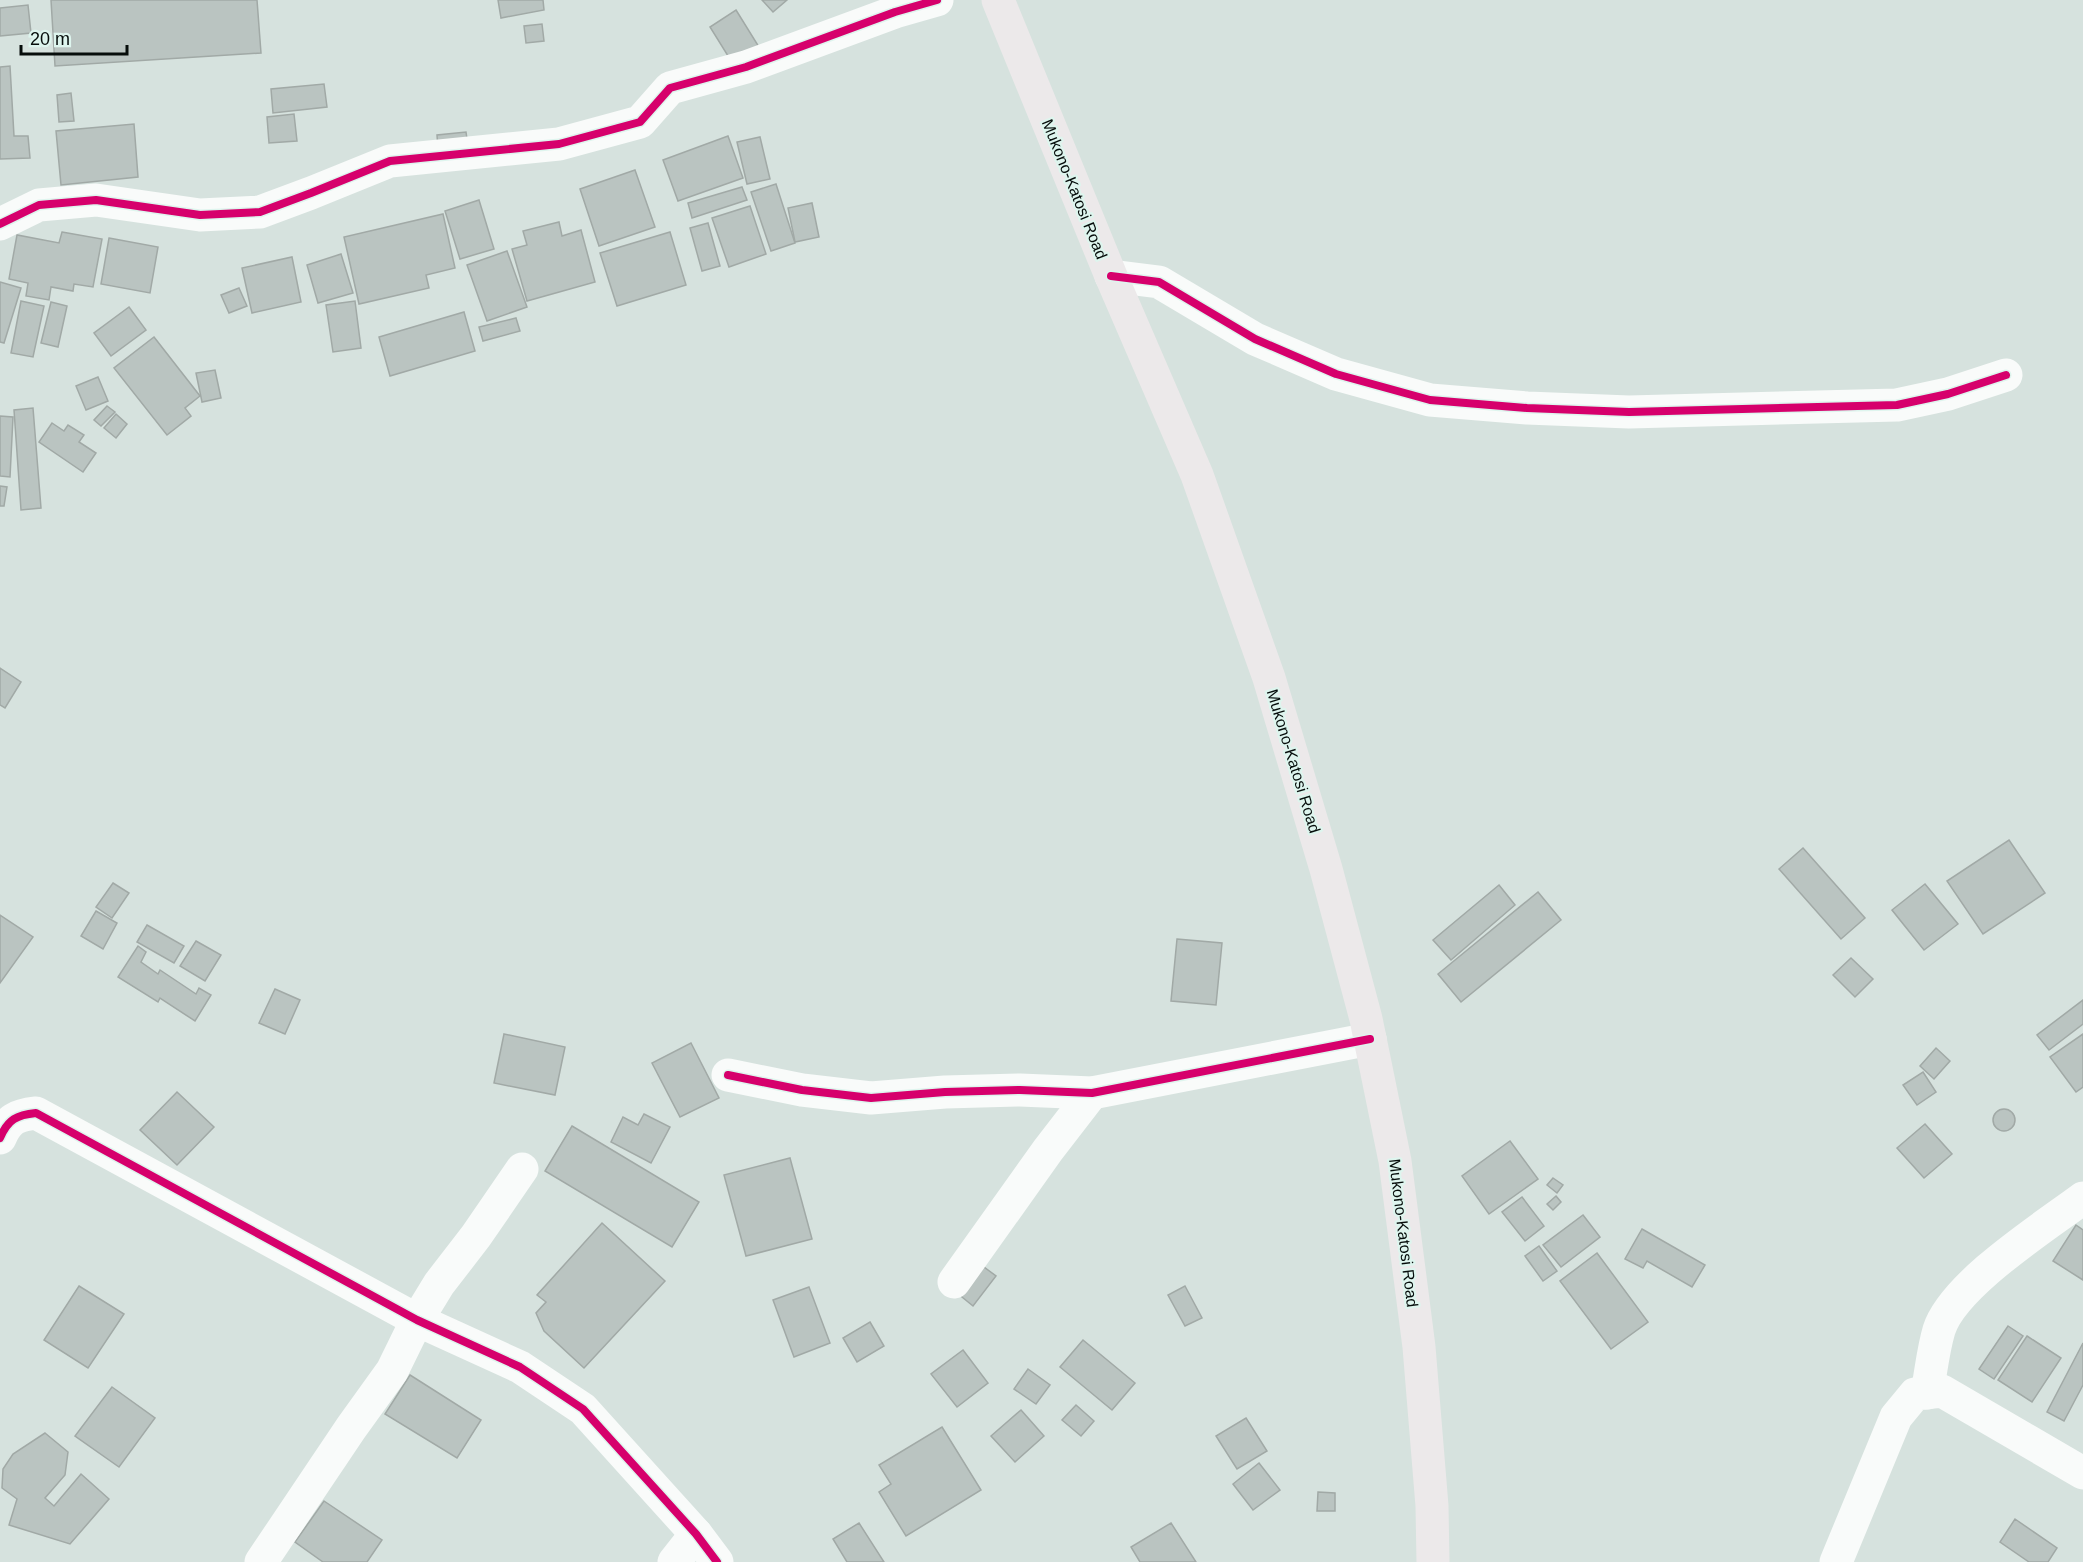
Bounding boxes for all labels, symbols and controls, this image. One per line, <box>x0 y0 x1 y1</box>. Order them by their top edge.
scale bar <box>21 18 128 56</box>
text: 20 m <box>30 29 70 49</box>
street label: Mukono-Katosi Road <box>1039 117 1110 262</box>
street label: Mukono-Katosi Road <box>1264 687 1323 835</box>
street label: Mukono-Katosi Road <box>1386 1158 1421 1308</box>

